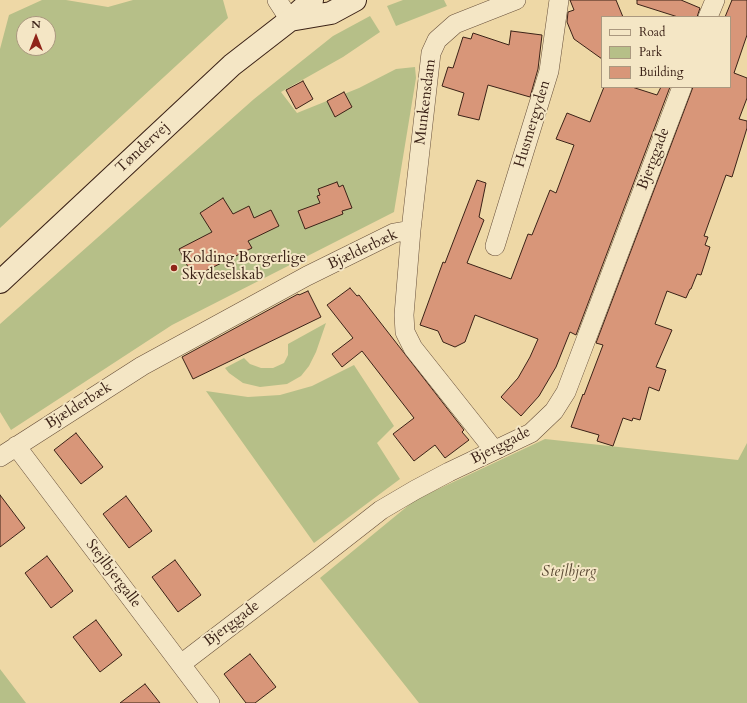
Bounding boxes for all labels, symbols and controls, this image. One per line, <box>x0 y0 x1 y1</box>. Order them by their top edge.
north arrow <box>16 16 56 56</box>
legend <box>601 16 731 88</box>
text: N <box>31 17 41 32</box>
text: Road <box>639 24 665 40</box>
text: Park <box>639 44 662 60</box>
street label: Munkensdam <box>412 58 440 146</box>
text: Building <box>639 64 683 80</box>
street label: Husmergyden <box>511 78 555 170</box>
street label: Tøndervej <box>112 119 174 177</box>
street label: Bjerggade <box>634 126 674 192</box>
street label: Bjælderbæk <box>325 226 401 274</box>
place label: Kolding Borgerlige Skydeselskab <box>182 250 306 285</box>
marker: Kolding Borgerlige Skydeselskab <box>169 263 179 273</box>
street label: Bjælderbæk <box>43 379 115 433</box>
street label: Bjerggade <box>468 423 534 469</box>
street label: Stejlbjergalle <box>81 536 145 612</box>
park label: Stejlbjerg <box>542 564 596 582</box>
street label: Bjerggade <box>201 597 263 651</box>

